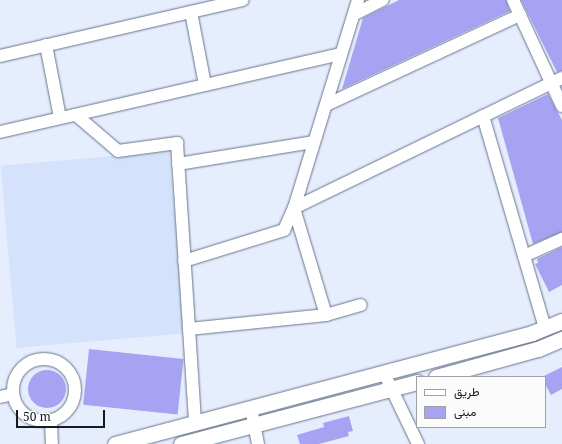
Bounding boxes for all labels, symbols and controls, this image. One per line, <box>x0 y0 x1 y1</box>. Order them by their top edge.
legend <box>416 376 546 428</box>
text: طريق <box>454 383 479 400</box>
scale bar <box>18 402 107 428</box>
text: مبنى <box>454 403 476 420</box>
text: 50 m <box>23 408 51 425</box>

